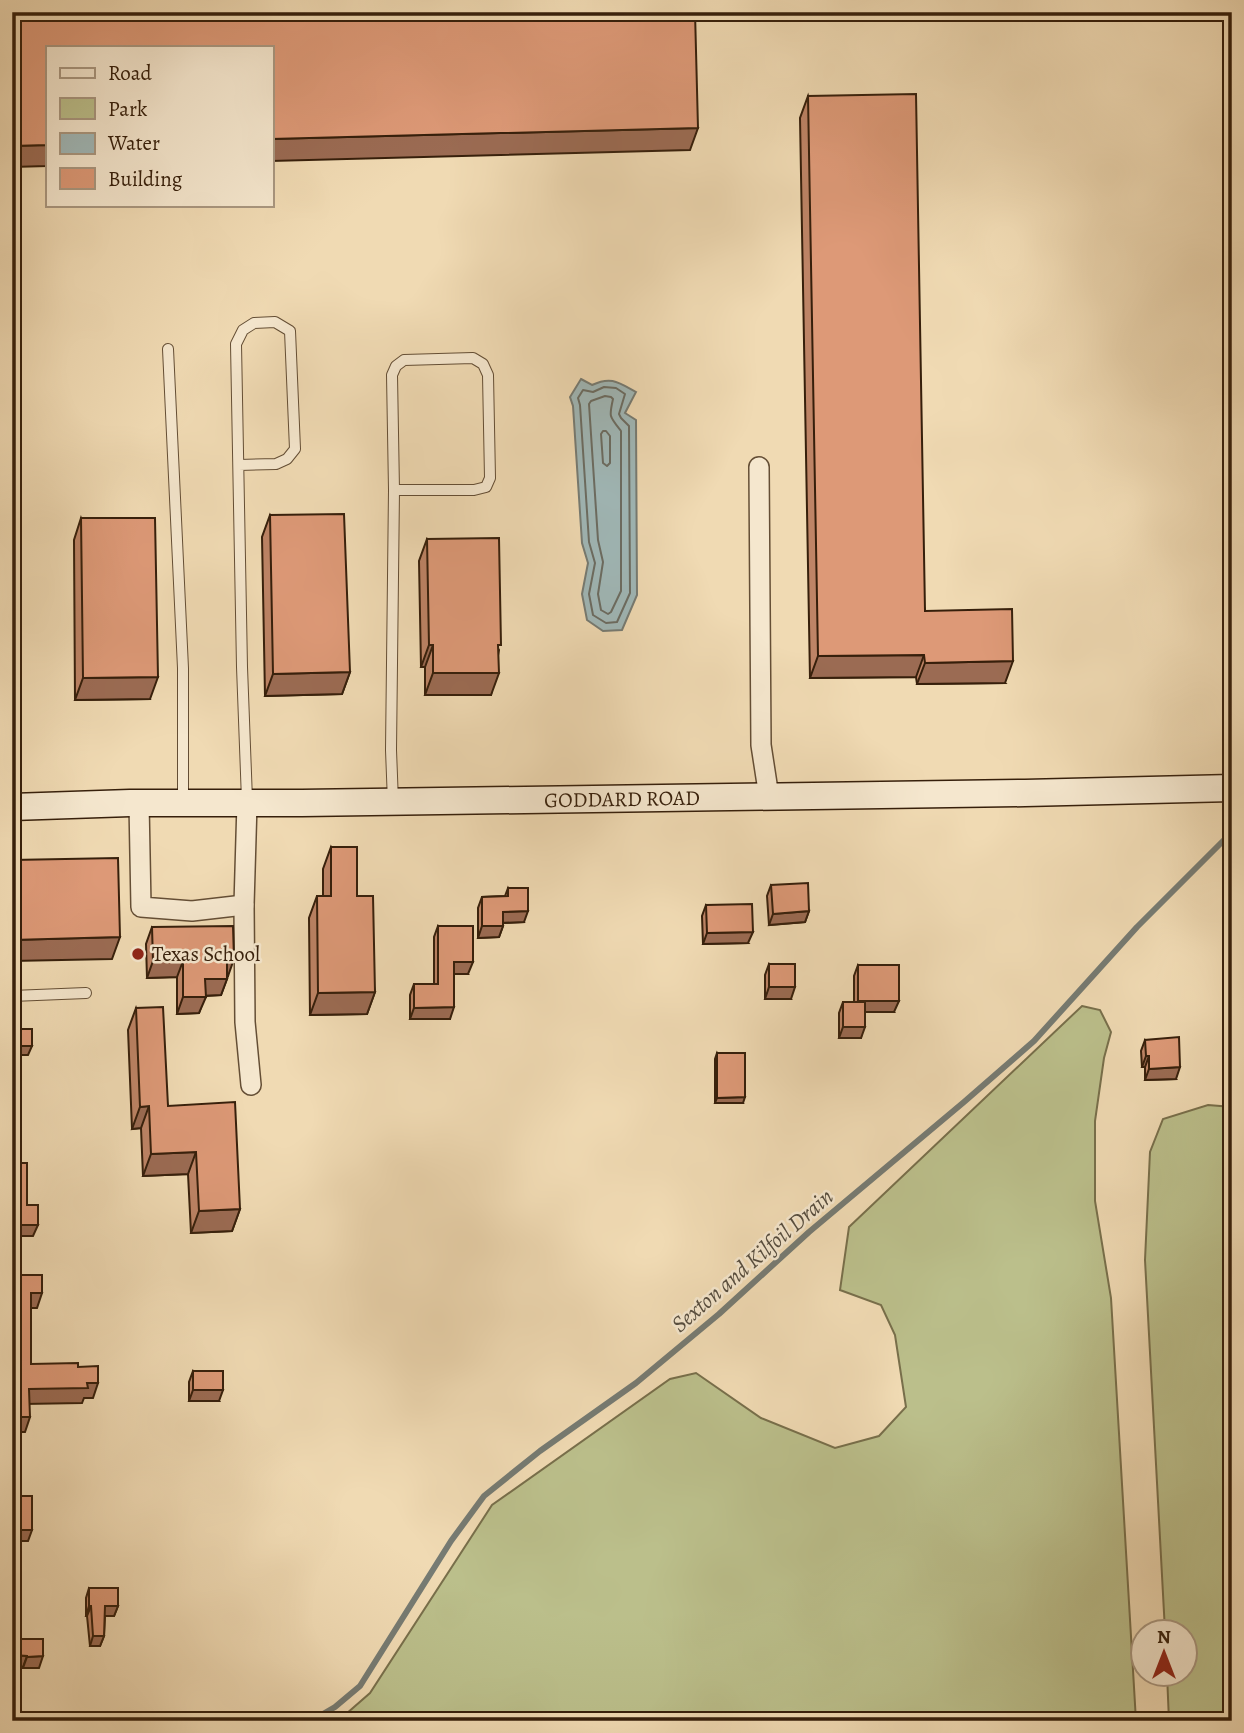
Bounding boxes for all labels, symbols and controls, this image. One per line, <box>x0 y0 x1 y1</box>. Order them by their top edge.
legend <box>46 46 273 206</box>
text: Road <box>108 59 152 87</box>
text: Park <box>108 95 148 123</box>
text: Water <box>107 129 160 157</box>
text: Building <box>108 165 183 193</box>
street label: GODDARD ROAD <box>544 784 700 814</box>
place label: Texas School <box>152 940 260 968</box>
marker: Texas School <box>130 946 146 962</box>
water label: Sexton and Kilfoil Drain <box>665 1181 840 1339</box>
north arrow <box>1128 1618 1198 1688</box>
text: N <box>1157 1624 1171 1650</box>

